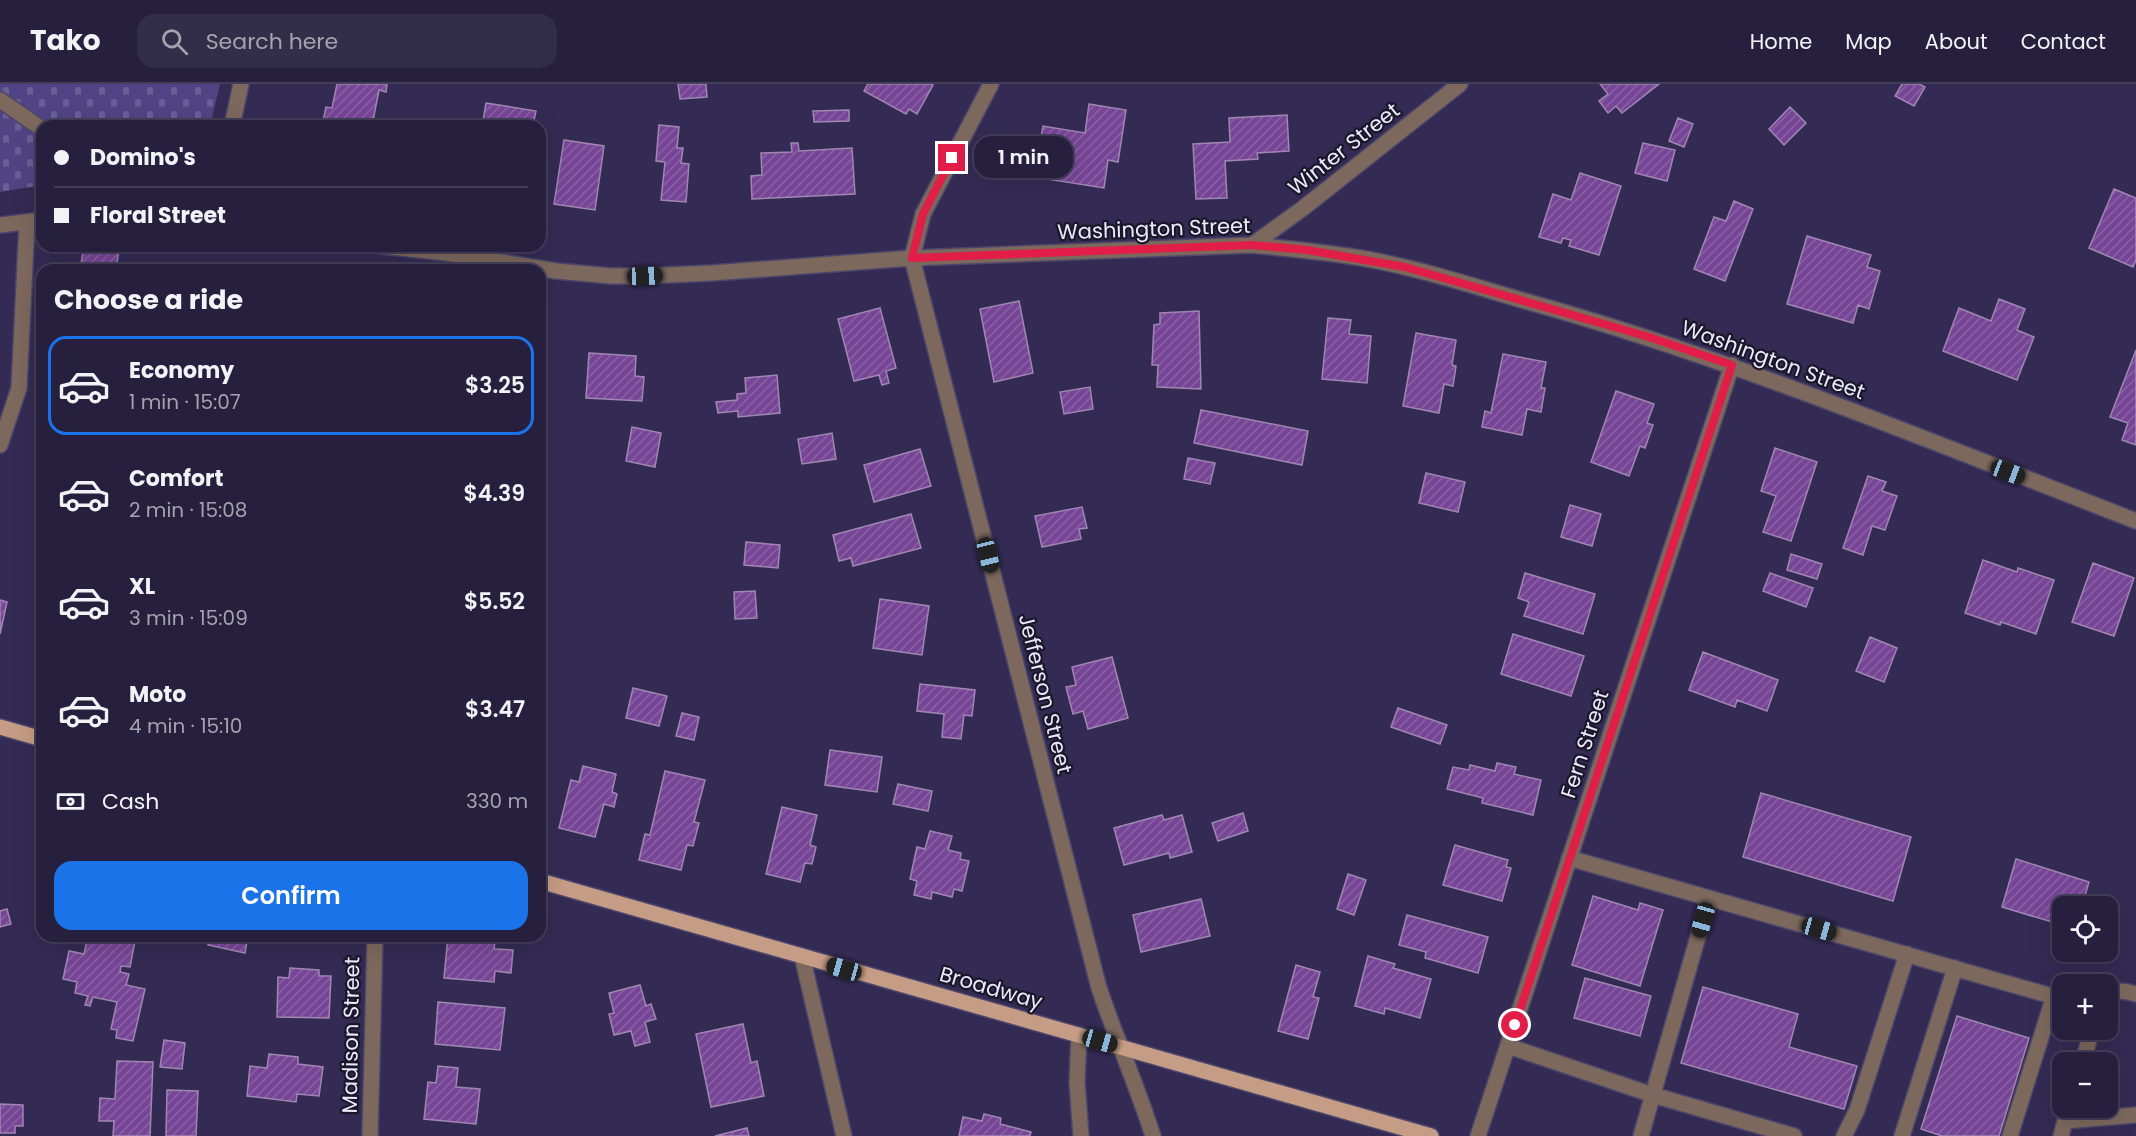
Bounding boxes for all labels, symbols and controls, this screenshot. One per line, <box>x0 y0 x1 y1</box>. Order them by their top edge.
search box <box>137 14 557 68</box>
text: Tako <box>30 21 101 60</box>
icon: search <box>158 25 191 58</box>
text: Search here <box>206 26 338 57</box>
text: Home <box>1750 27 1812 56</box>
text: Map <box>1845 27 1892 56</box>
text: About <box>1925 27 1988 56</box>
text: Contact <box>2021 27 2106 56</box>
street label: Winter Street <box>1282 96 1406 201</box>
callout: 1 min <box>973 137 1072 179</box>
text: Domino's <box>90 142 196 173</box>
text: 1 min <box>998 143 1049 171</box>
route end <box>938 144 965 171</box>
text: Floral Street <box>90 200 226 231</box>
street label: Washington Street <box>1057 211 1251 246</box>
car <box>627 266 663 286</box>
text: Choose a ride <box>54 281 243 318</box>
street label: Washington Street <box>1677 313 1869 406</box>
text: Economy <box>129 355 234 386</box>
icon: car <box>57 359 111 413</box>
text: $3.25 <box>465 370 525 401</box>
text: 1 min · 15:07 <box>129 388 241 416</box>
car <box>1988 457 2028 487</box>
text: Comfort <box>129 463 223 494</box>
icon: car <box>57 467 111 521</box>
text: $4.39 <box>463 478 525 509</box>
text: 2 min · 15:08 <box>129 496 247 524</box>
car <box>975 535 1001 575</box>
text: XL <box>129 571 155 602</box>
icon: car <box>57 575 111 629</box>
text: $5.52 <box>464 586 525 617</box>
text: 3 min · 15:09 <box>129 604 248 632</box>
street label: Jefferson Street <box>1012 611 1079 777</box>
text: Moto <box>129 679 186 710</box>
icon: car <box>57 683 111 737</box>
street label: Fern Street <box>1553 686 1616 802</box>
text: $3.47 <box>465 694 525 725</box>
text: 4 min · 15:10 <box>129 712 242 740</box>
icon: cash <box>54 785 87 818</box>
text: Cash <box>102 786 159 817</box>
text: 330 m <box>466 787 528 815</box>
button: Confirm <box>54 861 528 930</box>
map controls <box>2052 896 2118 1118</box>
button: locate <box>2052 896 2118 962</box>
car <box>1689 900 1717 940</box>
car <box>1799 915 1839 943</box>
car <box>824 955 864 983</box>
street label: Madison Street <box>335 956 366 1114</box>
street label: Broadway <box>936 959 1046 1016</box>
button: + <box>2052 974 2118 1040</box>
route start <box>1501 1011 1528 1038</box>
car <box>1080 1027 1120 1055</box>
button: − <box>2052 1052 2118 1118</box>

